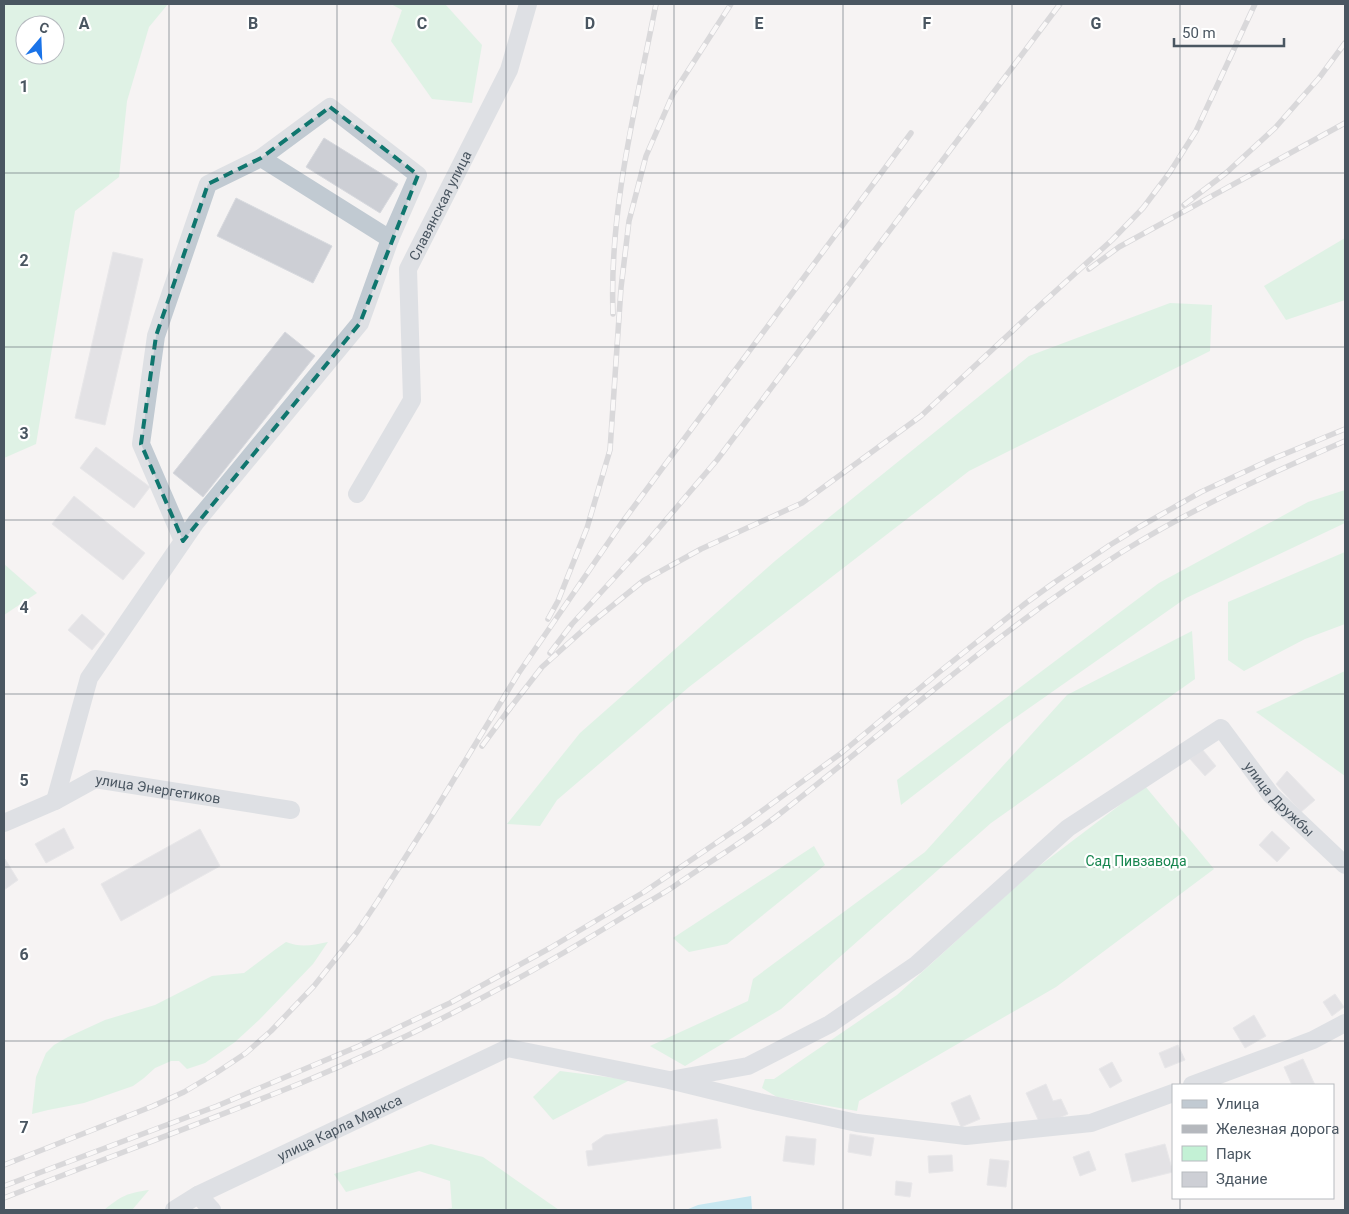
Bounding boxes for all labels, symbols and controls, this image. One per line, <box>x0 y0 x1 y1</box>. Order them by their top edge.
text: A <box>79 14 90 33</box>
text: B <box>248 14 258 33</box>
text: C <box>417 14 427 33</box>
text: D <box>585 14 595 33</box>
text: E <box>755 14 764 33</box>
text: F <box>923 14 932 33</box>
text: G <box>1091 14 1102 33</box>
north arrow <box>15 15 65 65</box>
scale bar <box>1174 15 1284 47</box>
text: С <box>37 19 51 37</box>
text: 50 m <box>1182 24 1216 42</box>
text: 1 <box>19 77 29 96</box>
street label: Славянская улица <box>406 148 475 263</box>
text: 2 <box>19 251 29 270</box>
text: 3 <box>19 424 29 443</box>
text: 4 <box>19 598 29 617</box>
street label: улица Дружбы <box>1241 758 1318 840</box>
text: 5 <box>19 771 29 790</box>
street label: улица Энергетиков <box>94 771 222 807</box>
park label: Сад Пивзавода <box>1085 853 1187 869</box>
text: 6 <box>19 945 29 964</box>
legend <box>1172 1084 1334 1199</box>
street label: улица Карла Маркса <box>275 1092 404 1164</box>
text: Улица <box>1216 1095 1259 1113</box>
text: 7 <box>19 1118 29 1137</box>
text: Железная дорога <box>1216 1120 1339 1138</box>
text: Парк <box>1216 1145 1251 1163</box>
text: Здание <box>1216 1170 1267 1188</box>

